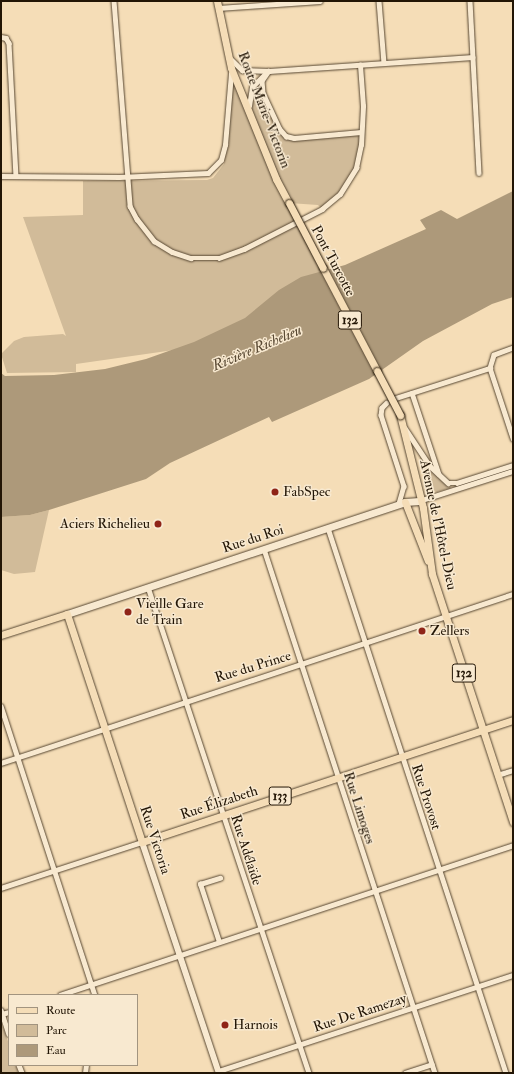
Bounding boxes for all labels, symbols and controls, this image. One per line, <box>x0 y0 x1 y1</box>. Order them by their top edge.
street label: Route Marie-Victorin <box>234 49 294 171</box>
street label: Pont Turcotte <box>307 223 359 299</box>
road number: 132 <box>337 309 363 331</box>
water label: Rivière Richelieu <box>210 321 304 375</box>
street label: Avenue de l'Hôtel-Dieu <box>416 459 460 591</box>
place label: FabSpec <box>283 484 330 500</box>
marker: FabSpec <box>270 487 280 497</box>
place label: Aciers Richelieu <box>60 516 150 532</box>
marker: Aciers Richelieu <box>153 519 163 529</box>
street label: Rue du Roi <box>220 521 286 557</box>
place label: Vieille Gare de Train <box>136 596 204 628</box>
marker: Vieille Gare de Train <box>123 607 133 617</box>
place label: Zellers <box>430 623 469 639</box>
marker: Zellers <box>417 626 427 636</box>
street label: Rue du Prince <box>213 647 293 687</box>
road number: 132 <box>451 662 477 684</box>
street label: Rue Provost <box>408 762 444 832</box>
street label: Rue Limoges <box>339 770 379 846</box>
street label: Rue Élizabeth <box>178 783 260 823</box>
road number: 133 <box>268 785 292 807</box>
street label: Rue Victoria <box>136 804 174 876</box>
street label: Rue Adélaïde <box>227 813 265 887</box>
street label: Rue De Ramezay <box>311 990 409 1036</box>
legend <box>8 994 138 1066</box>
text: Route <box>46 1003 75 1018</box>
place label: Harnois <box>233 1017 278 1033</box>
marker: Harnois <box>220 1020 230 1030</box>
text: Parc <box>46 1023 67 1038</box>
text: Eau <box>46 1043 66 1058</box>

